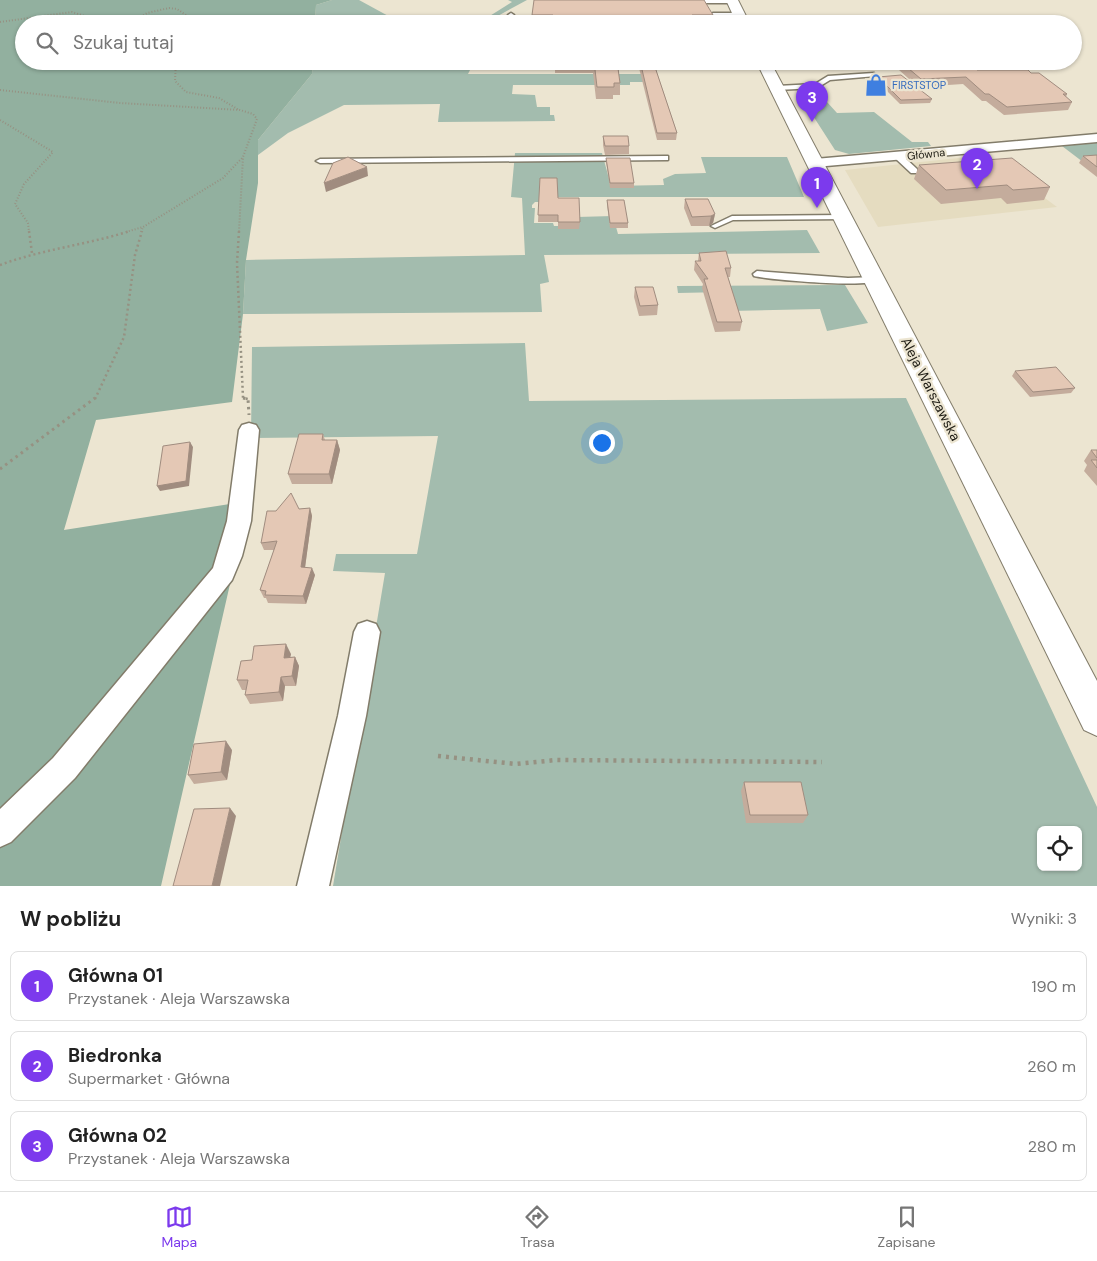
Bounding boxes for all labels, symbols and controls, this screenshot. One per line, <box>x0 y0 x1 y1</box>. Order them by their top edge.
search box <box>15 15 1082 70</box>
icon: search <box>33 29 61 57</box>
text: Szukaj tutaj <box>73 30 174 55</box>
shop icon: FIRSTSTOP <box>863 72 889 98</box>
place label: FIRSTSTOP <box>892 78 946 92</box>
pin: 3 <box>796 81 828 122</box>
street label: Główna <box>906 145 946 163</box>
pin: 2 <box>961 148 993 189</box>
pin: 1 <box>801 167 833 208</box>
street label: Aleja Warszawska <box>897 334 965 444</box>
your location <box>589 430 615 456</box>
map controls <box>1037 826 1082 871</box>
button: locate <box>1037 826 1082 871</box>
text: W pobliżu <box>20 905 121 933</box>
text: Wyniki: 3 <box>1011 908 1077 929</box>
text: Główna 01 <box>68 963 163 988</box>
text: 1 <box>34 976 40 997</box>
text: 190 m <box>1032 976 1076 997</box>
text: Przystanek · Aleja Warszawska <box>68 988 290 1009</box>
text: Biedronka <box>68 1043 162 1068</box>
text: 2 <box>32 1056 42 1077</box>
text: 260 m <box>1027 1056 1076 1077</box>
text: Supermarket · Główna <box>68 1068 230 1089</box>
text: Główna 02 <box>68 1123 167 1148</box>
text: 3 <box>32 1136 42 1157</box>
text: 280 m <box>1028 1136 1076 1157</box>
text: Przystanek · Aleja Warszawska <box>68 1148 290 1169</box>
tab: Mapa <box>161 1203 197 1251</box>
tab: Trasa <box>520 1203 555 1251</box>
tab: Zapisane <box>878 1203 936 1251</box>

